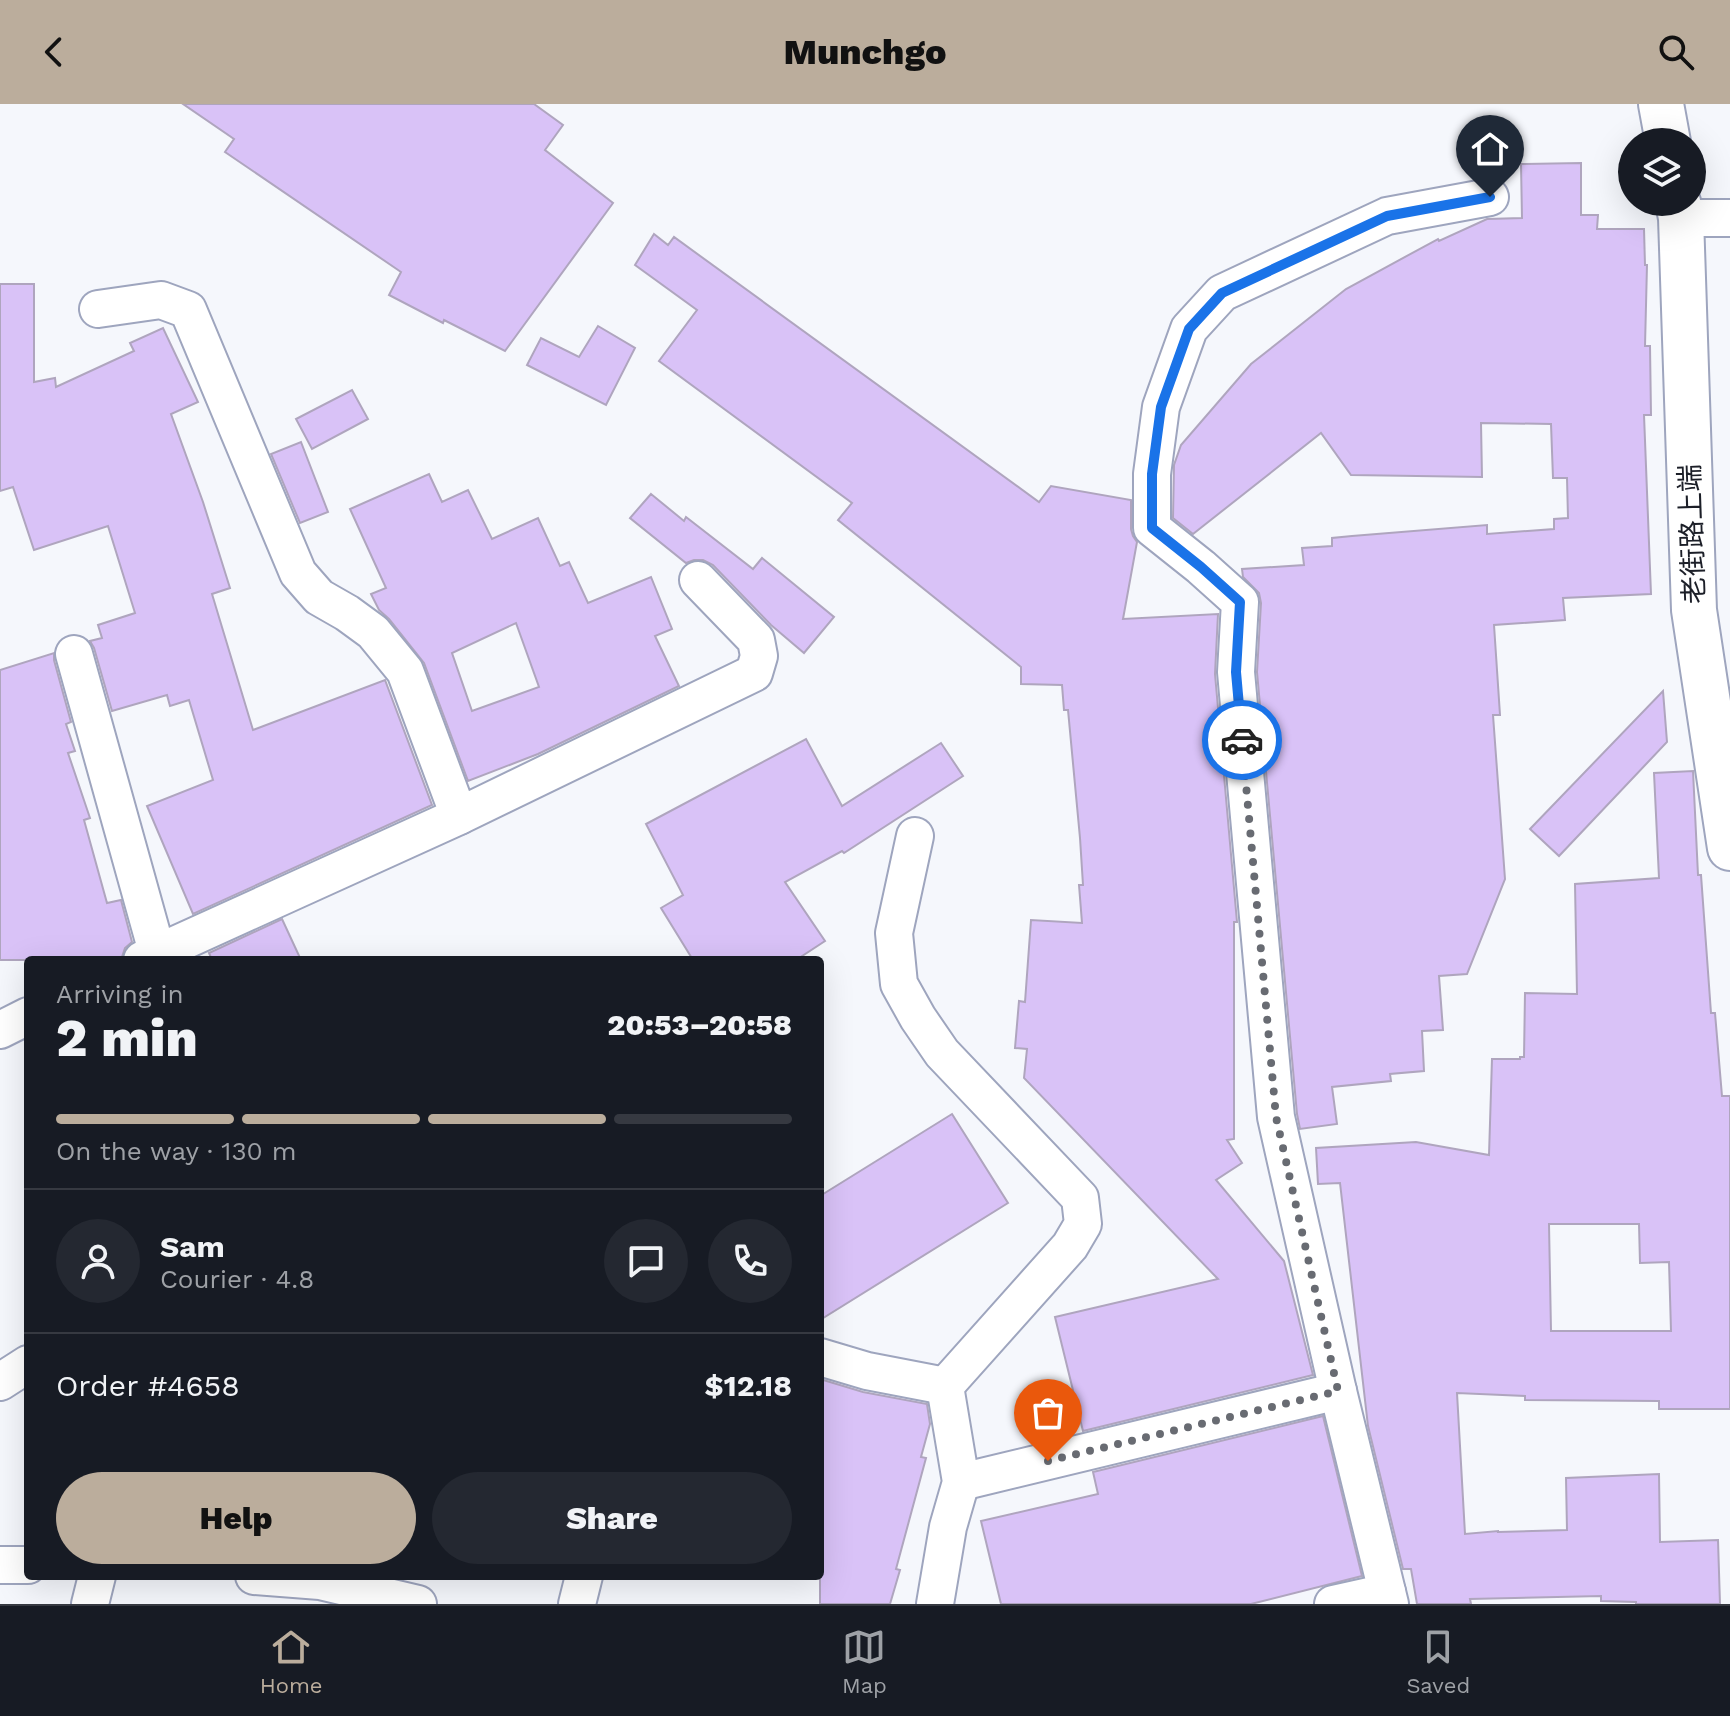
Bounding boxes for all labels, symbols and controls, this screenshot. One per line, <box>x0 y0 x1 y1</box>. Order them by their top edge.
icon: back <box>32 30 76 74</box>
icon: search <box>1654 30 1698 74</box>
text: Munchgo <box>784 31 946 73</box>
pin <box>1456 115 1524 197</box>
icon: home <box>1468 127 1512 171</box>
map controls <box>1618 128 1706 216</box>
button: layers <box>1618 128 1706 216</box>
street label: 老街路上端 <box>1673 463 1711 605</box>
courier <box>1202 700 1282 780</box>
icon: car <box>1220 718 1264 762</box>
text: Arriving in <box>56 979 184 1009</box>
text: 20:53–20:58 <box>607 1007 792 1042</box>
text: 2 min <box>56 1008 198 1069</box>
text: On the way · 130 m <box>56 1136 296 1166</box>
button: person <box>56 1219 140 1303</box>
button: chat <box>604 1219 688 1303</box>
button: phone <box>708 1219 792 1303</box>
text: Sam <box>160 1229 225 1264</box>
text: Courier · 4.8 <box>160 1264 314 1294</box>
text: Order #4658 <box>56 1368 240 1403</box>
text: $12.18 <box>705 1368 792 1403</box>
pin <box>1014 1379 1082 1461</box>
icon: bag <box>1026 1391 1070 1435</box>
button: Help <box>56 1472 416 1564</box>
button: Share <box>432 1472 792 1564</box>
tab: Home <box>260 1625 323 1698</box>
tab: Map <box>842 1625 887 1698</box>
tab: Saved <box>1406 1625 1470 1698</box>

